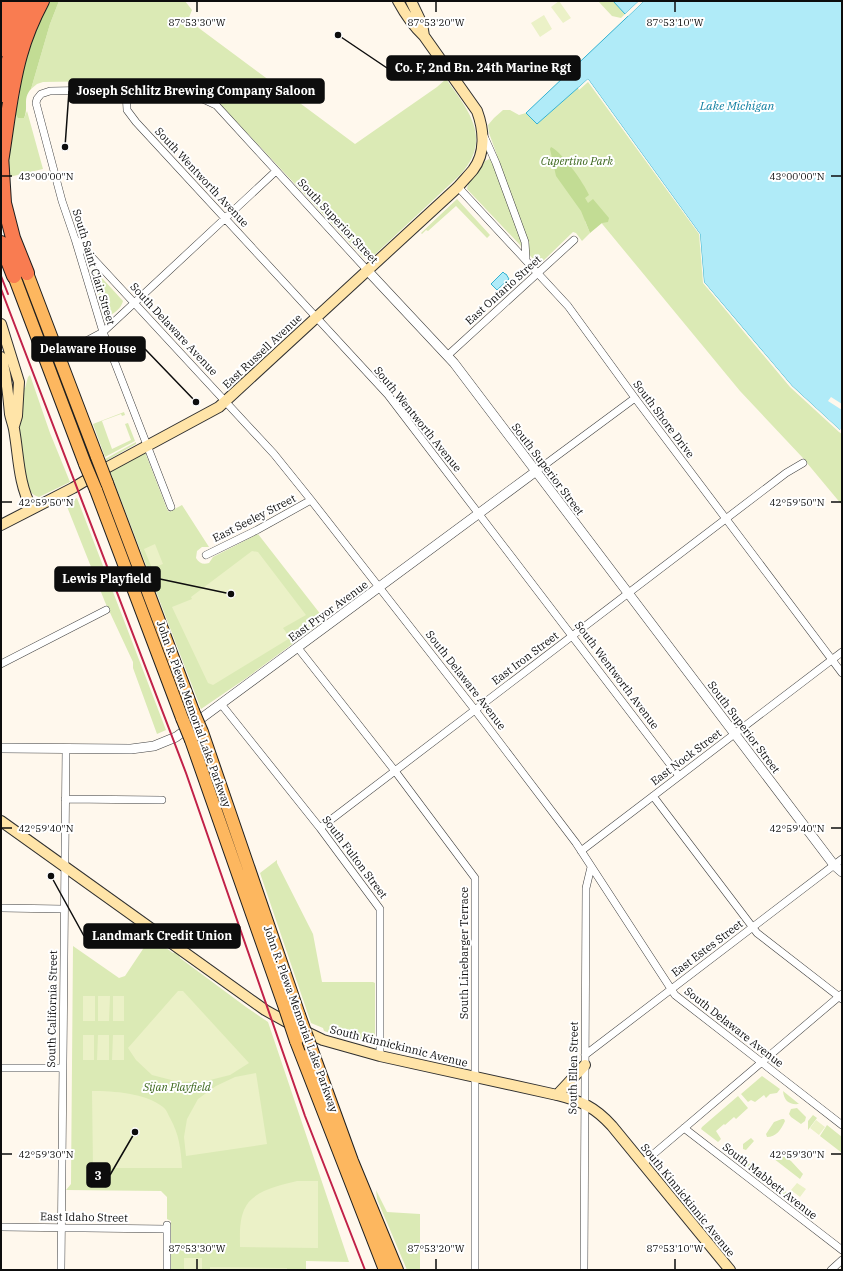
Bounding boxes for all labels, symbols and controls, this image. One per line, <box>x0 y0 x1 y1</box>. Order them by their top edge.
text: 87°53'30"W <box>168 16 226 29</box>
text: 87°53'20"W <box>407 16 465 29</box>
text: 87°53'10"W <box>646 16 704 29</box>
callout: Co. F, 2nd Bn. 24th Marine Rgt <box>387 56 580 80</box>
text: Co. F, 2nd Bn. 24th Marine Rgt <box>395 60 572 75</box>
callout: Joseph Schlitz Brewing Company Saloon <box>69 79 324 103</box>
text: Joseph Schlitz Brewing Company Saloon <box>76 83 316 98</box>
water label: Lake Michigan <box>699 98 775 113</box>
street label: South Wentworth Avenue <box>152 124 252 230</box>
park label: Cupertino Park <box>541 154 613 168</box>
text: 43°00'00"N <box>19 170 74 183</box>
text: 43°00'00"N <box>770 170 825 183</box>
street label: South Superior Street <box>295 175 381 267</box>
street label: South Saint Clair Street <box>70 207 118 327</box>
street label: East Ontario Street <box>462 252 544 328</box>
street label: South Delaware Avenue <box>127 280 221 378</box>
street label: East Russell Avenue <box>219 311 305 391</box>
callout: Delaware House <box>32 337 145 361</box>
text: Delaware House <box>40 341 136 356</box>
street label: South Wentworth Avenue <box>371 364 465 475</box>
street label: South Shore Drive <box>630 377 698 461</box>
street label: South Superior Street <box>509 420 587 518</box>
street label: East Seeley Street <box>210 491 298 545</box>
text: 42°59'50"N <box>19 496 74 509</box>
text: 42°59'50"N <box>770 496 825 509</box>
callout: Lewis Playfield <box>55 567 160 591</box>
text: Lewis Playfield <box>62 571 152 586</box>
street label: East Pryor Avenue <box>286 577 371 645</box>
street label: South Wentworth Avenue <box>572 618 662 732</box>
street label: John R. Plewa Memorial Lake Parkway <box>154 619 234 809</box>
street label: South Delaware Avenue <box>423 628 509 732</box>
street label: East Iron Street <box>489 628 561 688</box>
street label: South Superior Street <box>705 678 783 776</box>
street label: East Nock Street <box>648 726 724 788</box>
street label: South Fulton Street <box>319 813 391 901</box>
text: 42°59'40"N <box>19 822 74 835</box>
text: 42°59'40"N <box>770 822 825 835</box>
street label: South Linebarger Terrace <box>457 887 471 1019</box>
street label: East Estes Street <box>669 917 746 979</box>
callout: Landmark Credit Union <box>84 924 240 948</box>
street label: John R. Plewa Memorial Lake Parkway <box>261 924 341 1114</box>
text: Landmark Credit Union <box>92 928 232 943</box>
street label: South California Street <box>44 950 60 1068</box>
street label: South Delaware Avenue <box>682 984 786 1070</box>
street label: South Ellen Street <box>565 1021 581 1115</box>
street label: South Kinnickinnic Avenue <box>329 1022 469 1070</box>
park label: Sijan Playfield <box>142 1080 212 1094</box>
street label: South Mabbett Avenue <box>720 1140 820 1222</box>
street label: South Kinnickinnic Avenue <box>638 1141 738 1259</box>
text: 42°59'30"N <box>19 1148 74 1161</box>
text: 42°59'30"N <box>770 1148 825 1161</box>
callout: 3 <box>87 1163 110 1187</box>
text: 3 <box>94 1168 102 1183</box>
street label: East Idaho Street <box>40 1209 128 1225</box>
text: 87°53'30"W <box>168 1242 226 1255</box>
text: 87°53'20"W <box>407 1242 465 1255</box>
text: 87°53'10"W <box>646 1242 704 1255</box>

